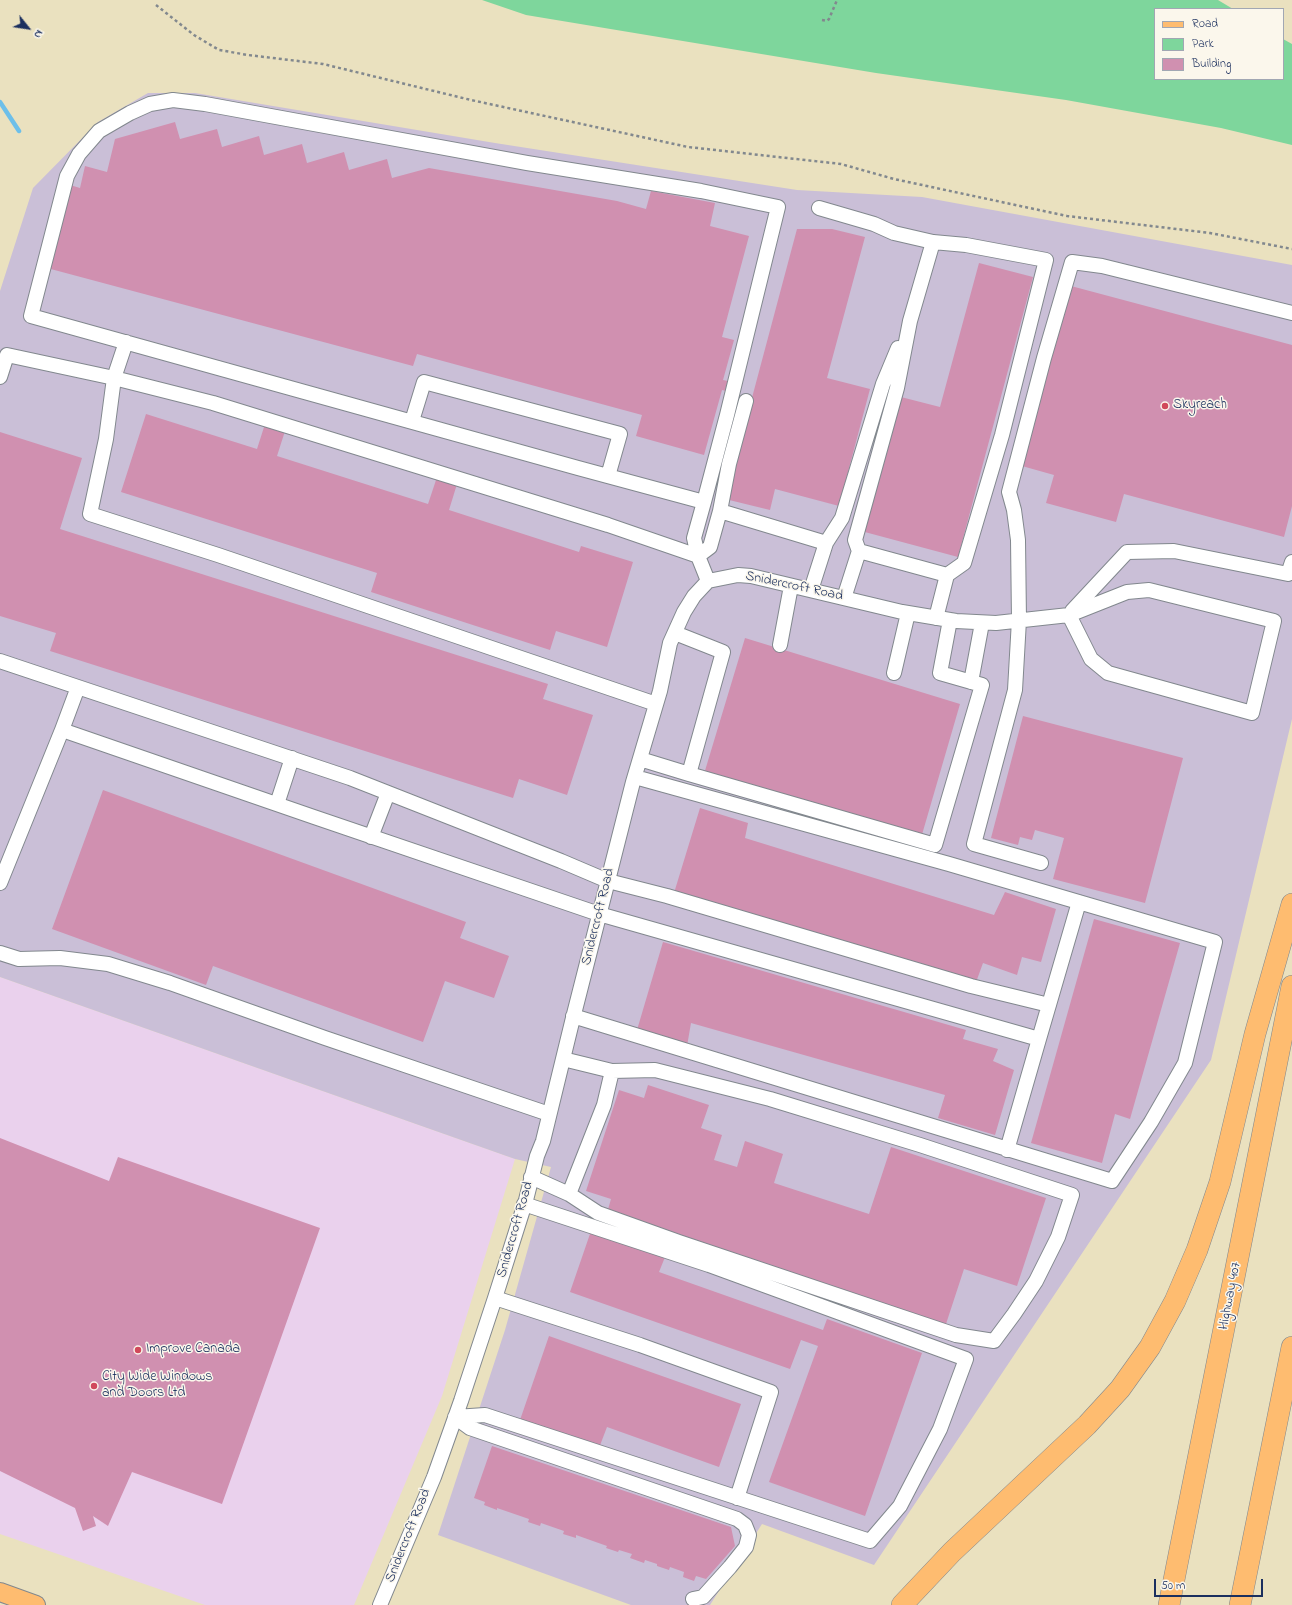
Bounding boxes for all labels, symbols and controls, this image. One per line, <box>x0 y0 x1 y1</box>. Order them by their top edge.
north arrow <box>8 8 48 48</box>
legend <box>1154 8 1284 80</box>
text: Road <box>1192 15 1218 33</box>
text: N <box>30 27 47 41</box>
text: Park <box>1192 35 1214 53</box>
text: Building <box>1192 55 1231 73</box>
place label: Skyreach <box>1173 398 1227 414</box>
marker: Skyreach <box>1160 401 1170 411</box>
street label: Snidercroft Road <box>744 568 844 606</box>
street label: Snidercroft Road <box>579 867 619 967</box>
street label: Snidercroft Road <box>494 1180 538 1280</box>
street label: Highway 407 <box>1216 1261 1246 1331</box>
place label: Improve Canada <box>146 1342 240 1358</box>
marker: Improve Canada <box>133 1345 143 1355</box>
place label: City Wide Windows and Doors Ltd <box>102 1370 212 1402</box>
marker: City Wide Windows and Doors Ltd <box>89 1381 99 1391</box>
street label: Snidercroft Road <box>383 1487 435 1585</box>
scale bar <box>1156 1571 1265 1597</box>
text: 50 m <box>1161 1577 1185 1595</box>

